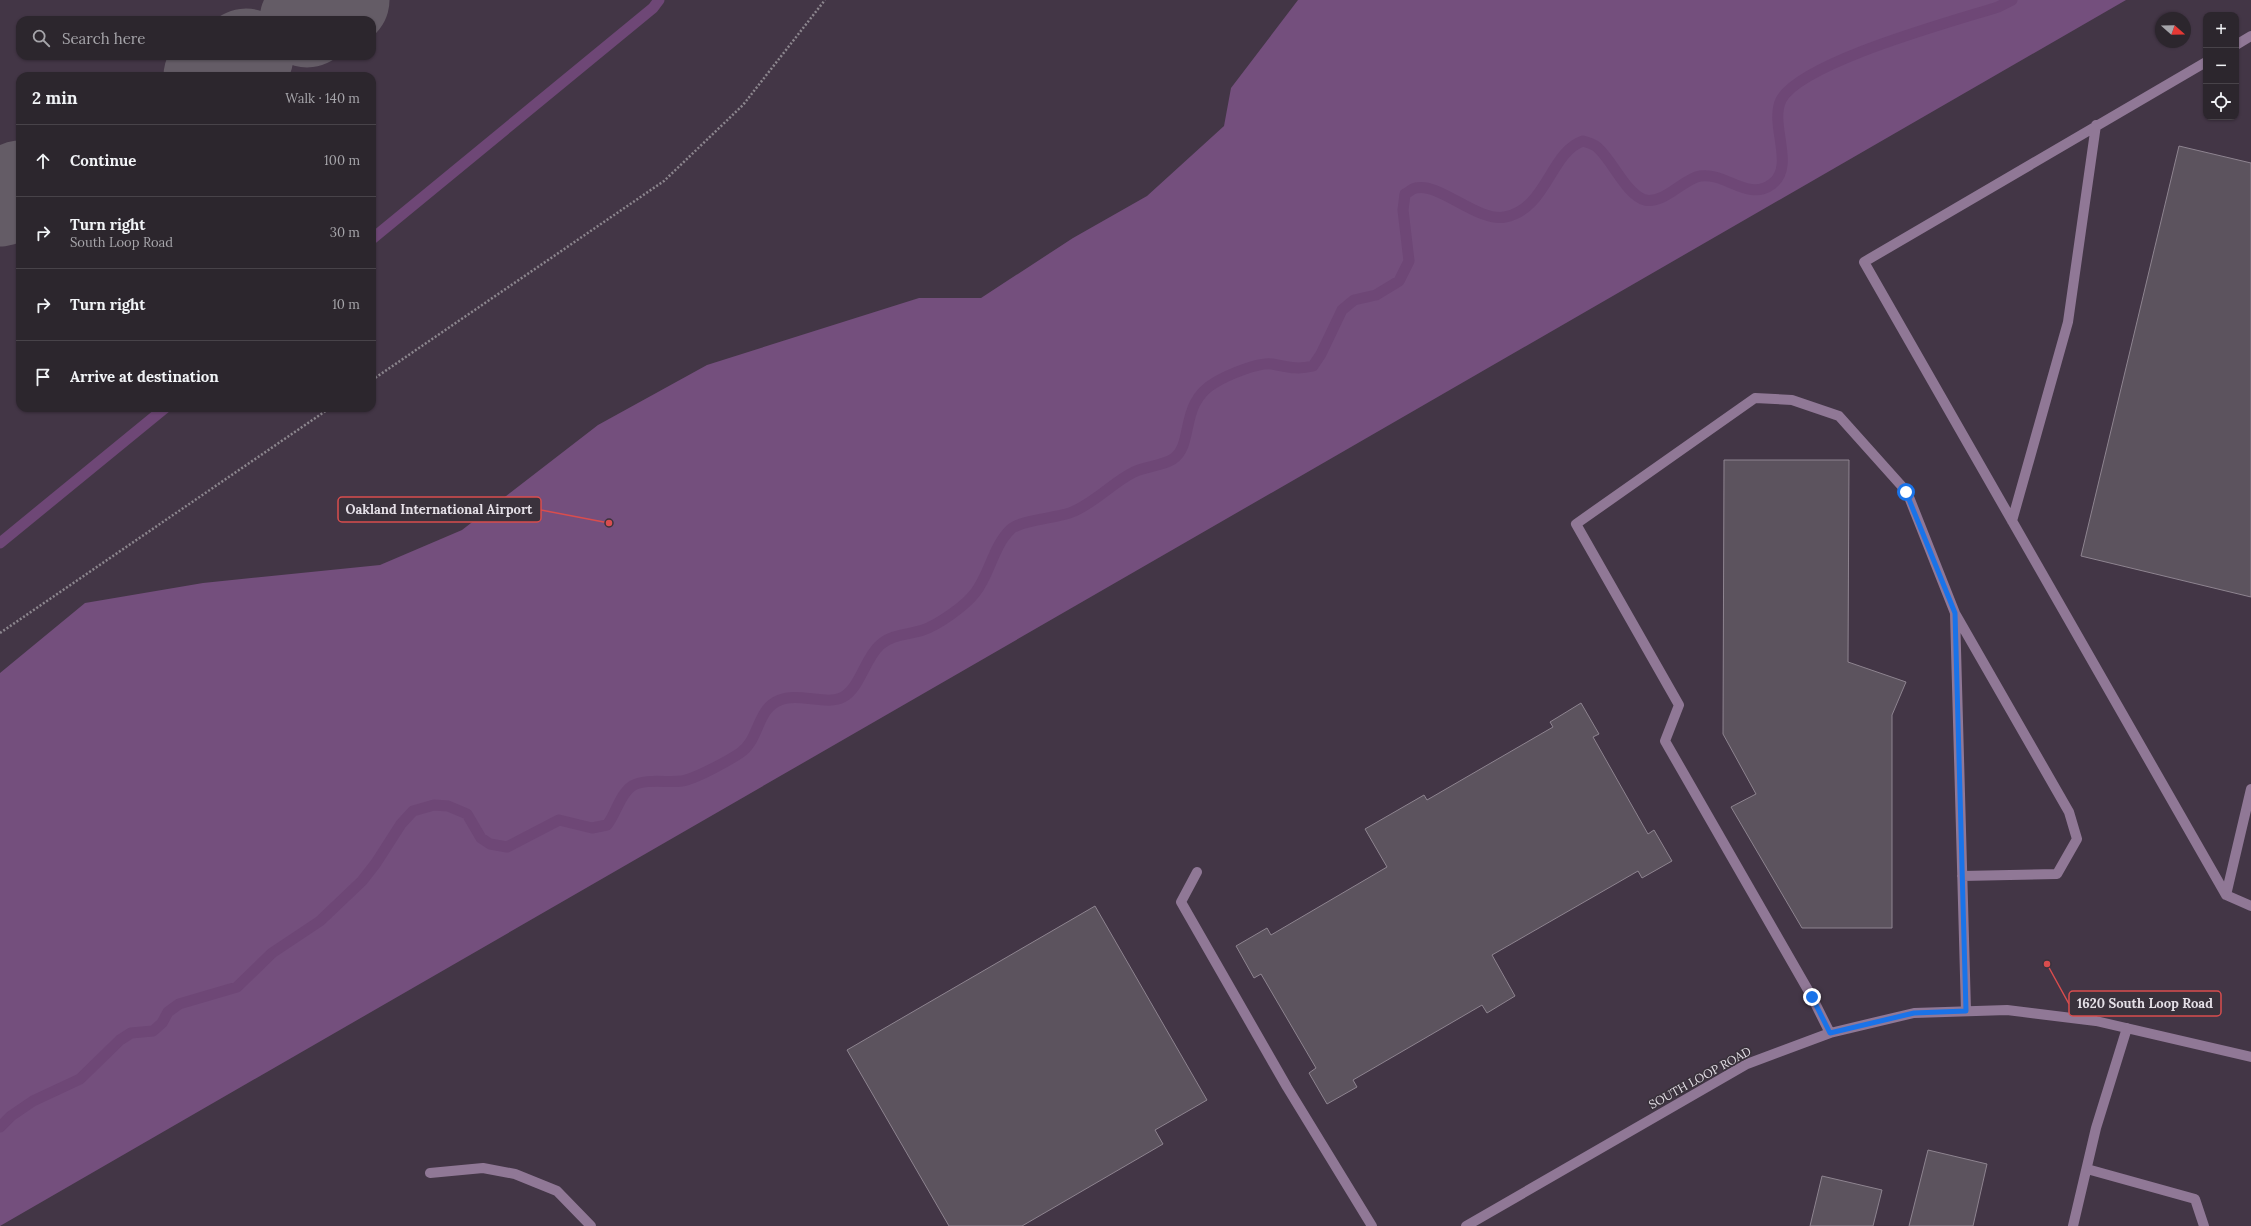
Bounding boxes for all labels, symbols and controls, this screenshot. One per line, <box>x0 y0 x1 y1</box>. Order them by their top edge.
north arrow <box>2155 12 2191 48</box>
map controls <box>2203 12 2239 120</box>
button: + <box>2203 12 2239 48</box>
search box <box>16 16 376 60</box>
icon: search <box>30 27 52 49</box>
text: Search here <box>62 29 145 48</box>
button: − <box>2203 48 2239 84</box>
button: locate <box>2203 84 2239 120</box>
text: 2 min <box>32 87 78 109</box>
text: Walk · 140 m <box>285 90 360 107</box>
icon: ahead <box>32 150 54 172</box>
text: Continue <box>70 151 136 170</box>
text: 100 m <box>324 152 360 169</box>
text: Turn right <box>70 215 146 234</box>
icon: right <box>32 222 54 244</box>
text: 30 m <box>330 224 360 241</box>
text: South Loop Road <box>70 234 173 251</box>
icon: right <box>32 294 54 316</box>
text: Turn right <box>70 295 146 314</box>
text: 10 m <box>332 296 360 313</box>
icon: arrive <box>32 366 54 388</box>
text: Arrive at destination <box>70 367 219 386</box>
route start <box>1897 483 1915 501</box>
callout: Oakland International Airport <box>338 497 541 522</box>
text: Oakland International Airport <box>346 501 533 518</box>
route end <box>1803 988 1821 1006</box>
callout: 1620 South Loop Road <box>2069 991 2221 1016</box>
text: 1620 South Loop Road <box>2077 995 2213 1012</box>
street label: SOUTH LOOP ROAD <box>1646 1043 1754 1112</box>

